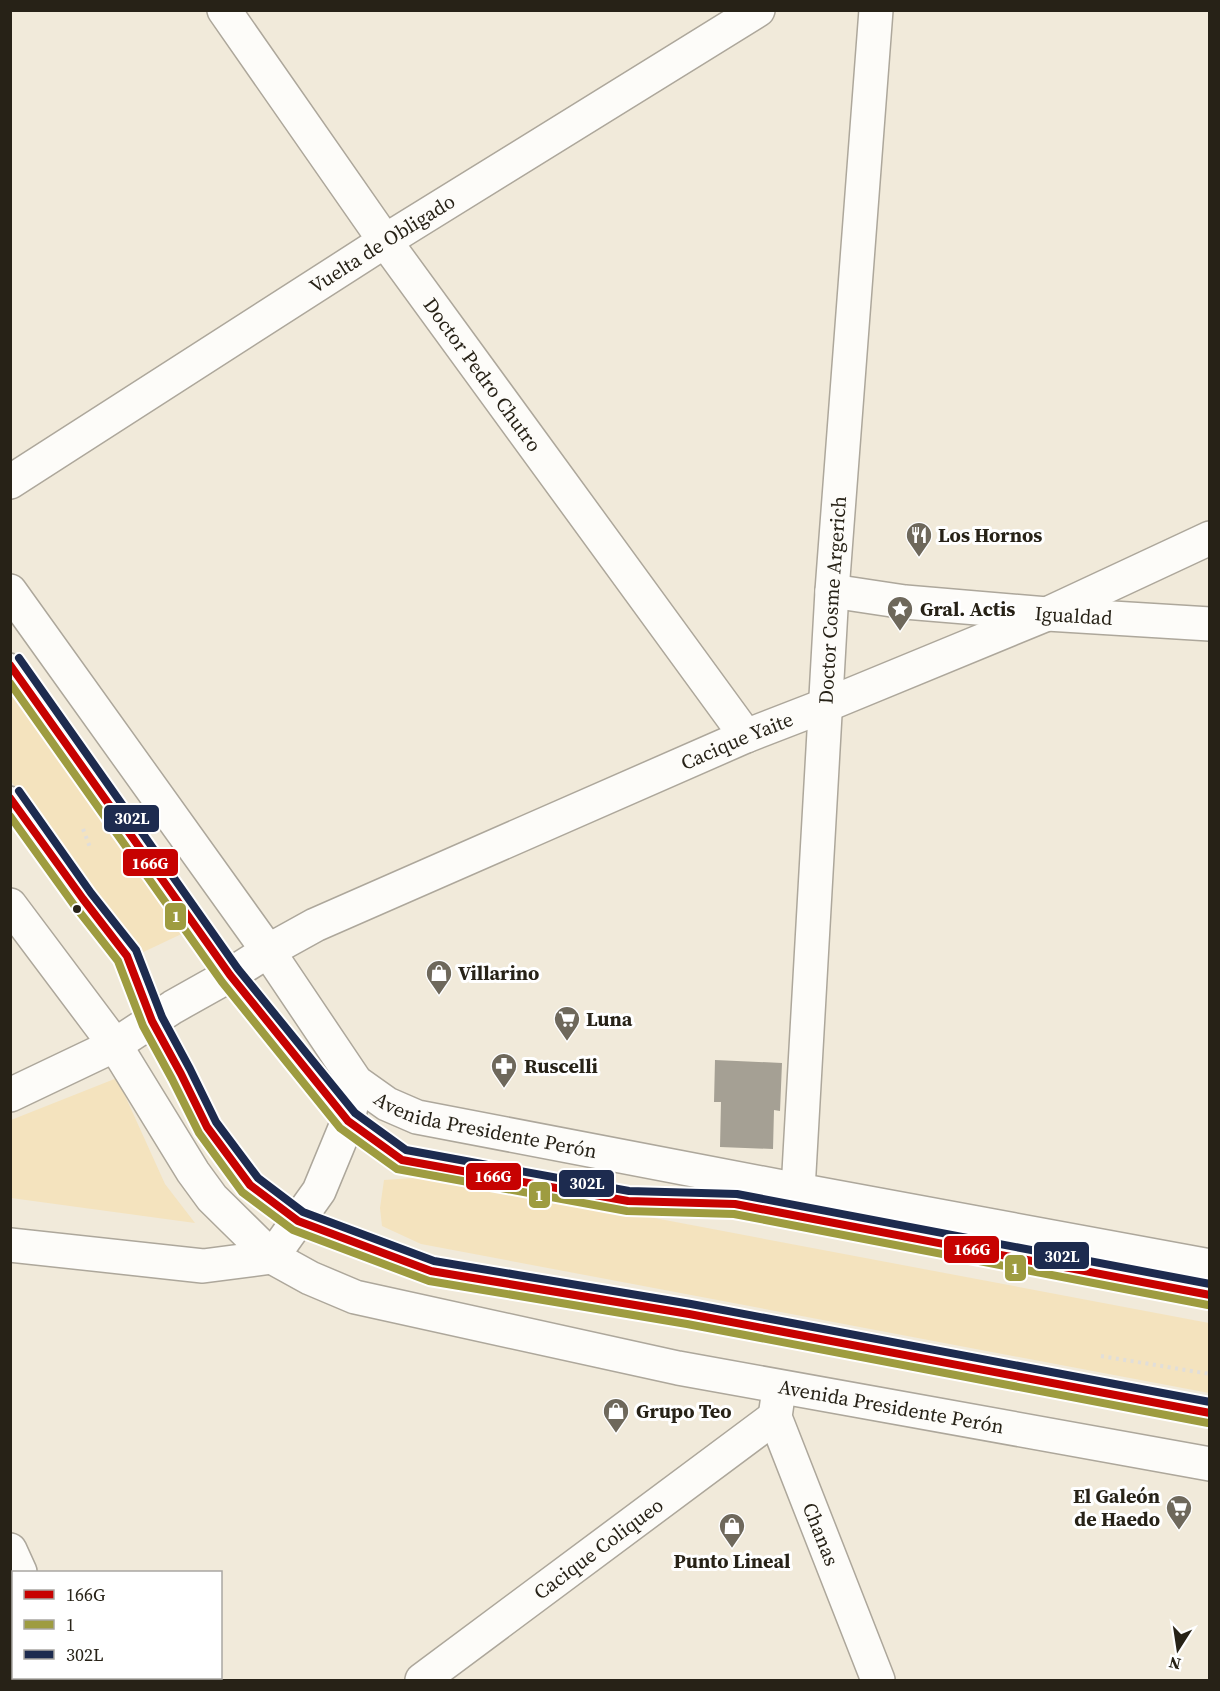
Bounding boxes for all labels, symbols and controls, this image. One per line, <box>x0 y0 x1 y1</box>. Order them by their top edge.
street label: Vuelta de Obligado <box>304 187 460 300</box>
street label: Doctor Pedro Chutro <box>417 292 548 457</box>
street label: Doctor Cosme Argerich <box>812 495 853 705</box>
restaurant icon: Los Hornos <box>904 520 934 558</box>
place label: Los Hornos <box>938 521 1042 549</box>
place icon: Gral. Actis <box>885 594 915 632</box>
place label: Gral. Actis <box>920 595 1015 623</box>
street label: Igualdad <box>1034 599 1114 632</box>
street label: Cacique Yaite <box>676 705 797 777</box>
line badge: 302L <box>103 804 160 833</box>
text: 302L <box>114 807 150 829</box>
line badge: 166G <box>122 848 179 877</box>
text: 166G <box>132 852 169 874</box>
line badge: 1 <box>164 902 187 931</box>
unlabelled marker <box>71 903 83 915</box>
text: 1 <box>172 905 180 927</box>
shop icon: Villarino <box>424 958 454 996</box>
place label: Villarino <box>458 959 539 987</box>
supermarket icon: Luna <box>552 1004 582 1042</box>
place label: Luna <box>586 1005 633 1033</box>
pharmacy icon: Ruscelli <box>489 1051 519 1089</box>
place label: Ruscelli <box>524 1052 598 1080</box>
street label: Avenida Presidente Perón <box>368 1085 599 1165</box>
line badge: 166G <box>465 1162 522 1191</box>
text: 166G <box>475 1165 512 1187</box>
line badge: 302L <box>558 1169 615 1198</box>
text: 302L <box>569 1172 605 1194</box>
line badge: 1 <box>528 1181 551 1209</box>
text: 1 <box>535 1184 543 1206</box>
line badge: 166G <box>943 1235 1000 1264</box>
text: 166G <box>954 1238 991 1260</box>
line badge: 302L <box>1033 1241 1090 1270</box>
text: 302L <box>1044 1245 1080 1267</box>
line badge: 1 <box>1004 1254 1027 1282</box>
text: 1 <box>1011 1257 1019 1279</box>
street label: Avenida Presidente Perón <box>776 1372 1006 1441</box>
shop icon: Grupo Teo <box>601 1396 631 1434</box>
place label: Grupo Teo <box>636 1397 732 1425</box>
place label: El Galeón de Haedo <box>1073 1482 1160 1533</box>
street label: Cacique Coliqueo <box>528 1491 669 1606</box>
supermarket icon: El Galeón de Haedo <box>1164 1493 1194 1531</box>
street label: Chanas <box>796 1498 846 1570</box>
shop icon: Punto Lineal <box>717 1511 747 1549</box>
place label: Punto Lineal <box>674 1547 790 1575</box>
legend <box>12 1571 222 1679</box>
text: 166G <box>66 1582 105 1607</box>
text: 1 <box>66 1612 75 1637</box>
north arrow <box>1148 1619 1208 1679</box>
text: 302L <box>66 1642 104 1667</box>
text: N <box>1167 1652 1183 1676</box>

